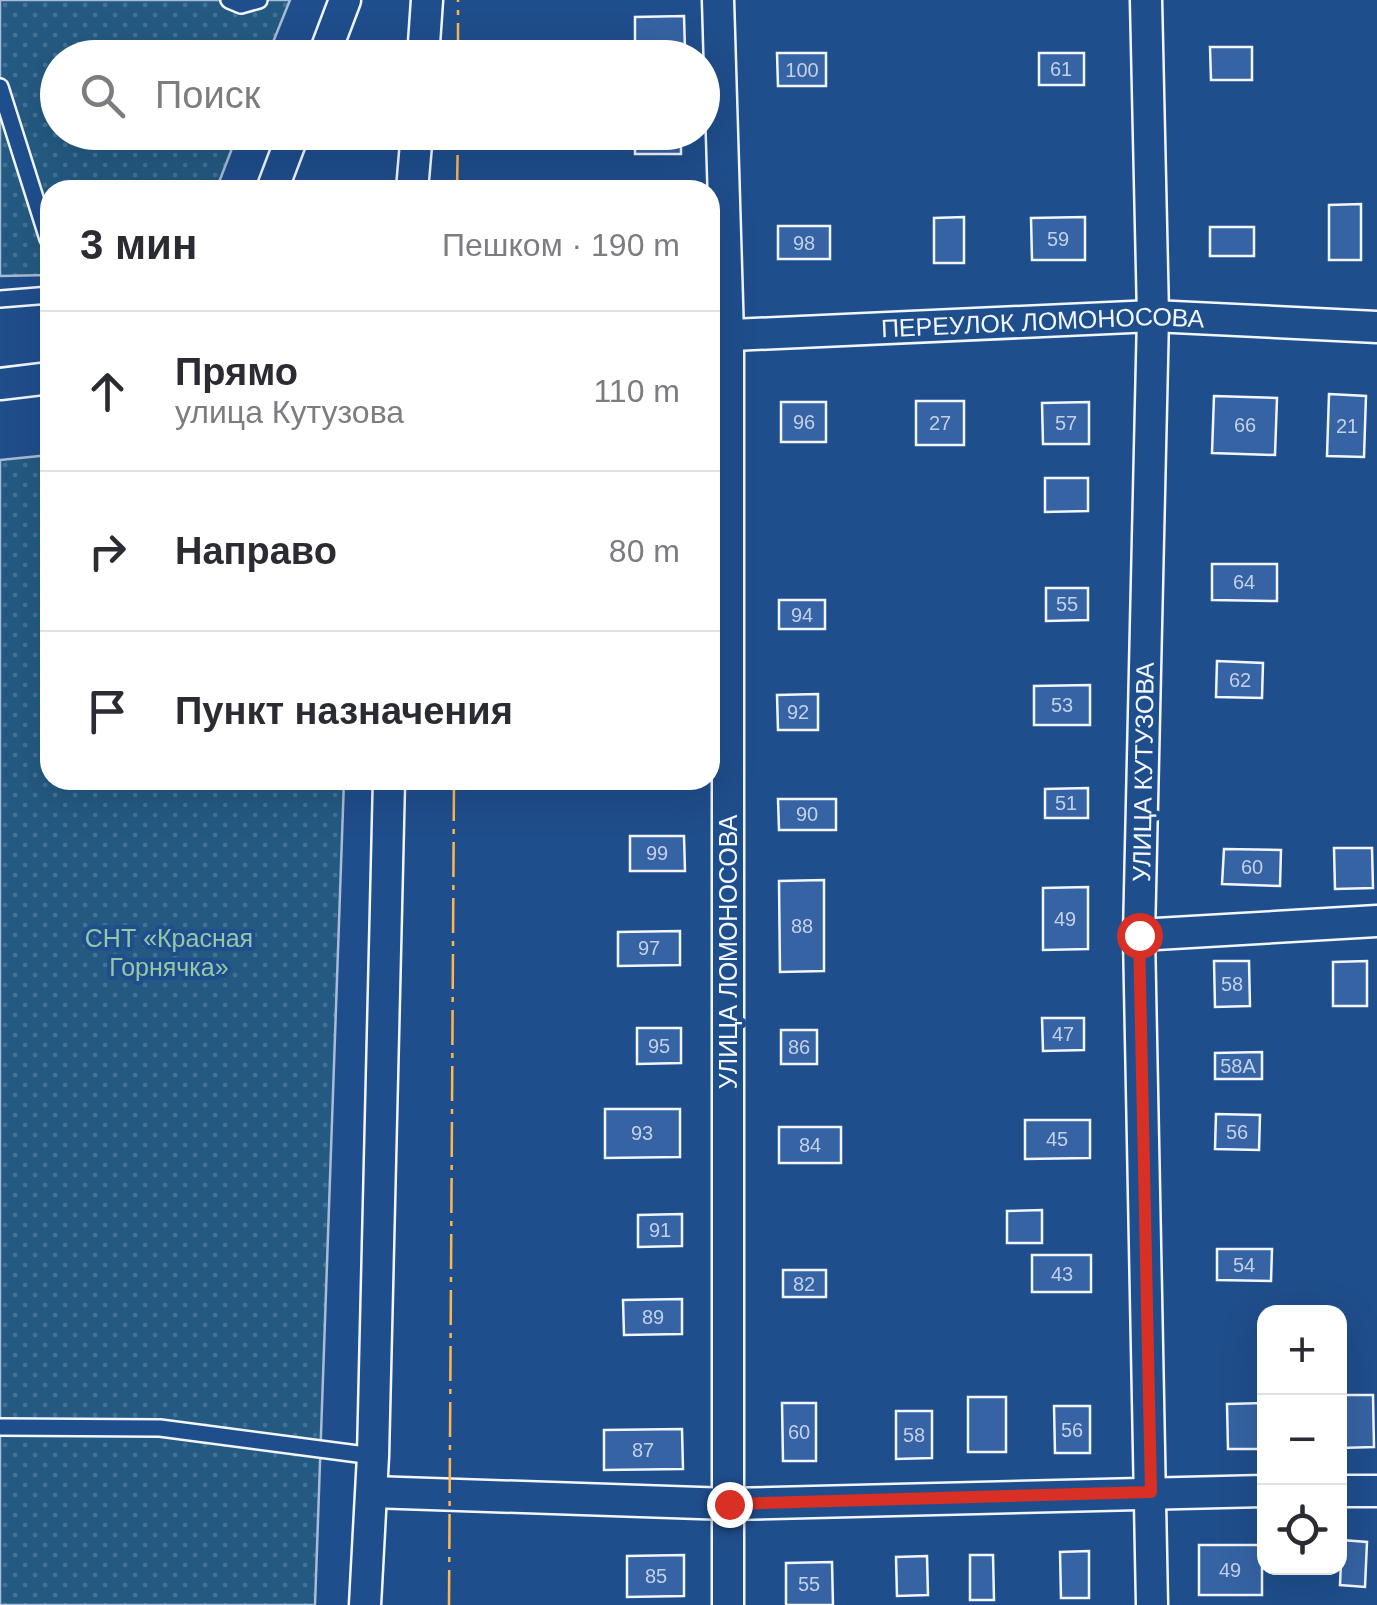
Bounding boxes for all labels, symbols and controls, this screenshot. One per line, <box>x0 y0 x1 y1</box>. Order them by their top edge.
search box <box>40 40 720 150</box>
house number: 61 <box>1050 58 1072 80</box>
house number: 100 <box>785 59 819 81</box>
icon: search <box>75 68 130 123</box>
text: Поиск <box>155 74 260 116</box>
text: 3 мин <box>80 221 197 268</box>
text: Пешком · 190 m <box>442 227 680 263</box>
house number: 59 <box>1047 228 1069 250</box>
house number: 98 <box>793 232 815 254</box>
street label: ПЕРЕУЛОК ЛОМОНОСОВА <box>880 302 1205 342</box>
text: Прямо <box>175 351 298 393</box>
icon: ahead <box>80 364 135 419</box>
text: 110 m <box>593 373 680 409</box>
text: улица Кутузова <box>175 394 404 430</box>
house number: 96 <box>793 411 815 433</box>
house number: 27 <box>929 412 951 434</box>
house number: 57 <box>1055 412 1077 434</box>
house number: 66 <box>1234 414 1256 436</box>
house number: 21 <box>1336 415 1358 437</box>
icon: right <box>80 524 135 579</box>
text: Направо <box>175 530 337 572</box>
text: 80 m <box>609 533 680 569</box>
house number: 64 <box>1233 571 1255 593</box>
house number: 55 <box>1056 593 1078 615</box>
house number: 94 <box>791 604 813 626</box>
street label: УЛИЦА КУТУЗОВА <box>1127 662 1159 882</box>
house number: 62 <box>1229 669 1251 691</box>
icon: arrive <box>80 684 135 739</box>
text: Пункт назначения <box>175 690 513 732</box>
house number: 53 <box>1051 694 1073 716</box>
house number: 92 <box>787 701 809 723</box>
house number: 51 <box>1055 792 1077 814</box>
house number: 90 <box>796 803 818 825</box>
street label: УЛИЦА ЛОМОНОСОВА <box>714 814 742 1089</box>
house number: 99 <box>646 842 668 864</box>
house number: 60 <box>1241 856 1263 878</box>
house number: 49 <box>1054 908 1076 930</box>
route start <box>1117 913 1163 959</box>
house number: 88 <box>791 915 813 937</box>
park label: СНТ «Красная Горнячка» <box>85 924 253 981</box>
house number: 97 <box>638 937 660 959</box>
house number: 58 <box>1221 973 1243 995</box>
house number: 47 <box>1052 1023 1074 1045</box>
house number: 95 <box>648 1035 670 1057</box>
house number: 86 <box>788 1036 810 1058</box>
house number: 58А <box>1220 1055 1256 1077</box>
house number: 56 <box>1226 1121 1248 1143</box>
house number: 93 <box>631 1122 653 1144</box>
house number: 45 <box>1046 1128 1068 1150</box>
house number: 84 <box>799 1134 821 1156</box>
house number: 91 <box>649 1219 671 1241</box>
house number: 54 <box>1233 1254 1255 1276</box>
house number: 43 <box>1051 1263 1073 1285</box>
house number: 82 <box>793 1273 815 1295</box>
map controls <box>1257 1305 1347 1575</box>
button: + <box>1257 1305 1347 1395</box>
house number: 89 <box>642 1306 664 1328</box>
button: − <box>1257 1395 1347 1485</box>
house number: 56 <box>1061 1419 1083 1441</box>
house number: 60 <box>788 1421 810 1443</box>
house number: 58 <box>903 1424 925 1446</box>
house number: 87 <box>632 1439 654 1461</box>
route end <box>707 1482 753 1528</box>
button: locate <box>1257 1485 1347 1575</box>
house number: 49 <box>1219 1559 1241 1581</box>
house number: 85 <box>645 1565 667 1587</box>
house number: 55 <box>798 1573 820 1595</box>

